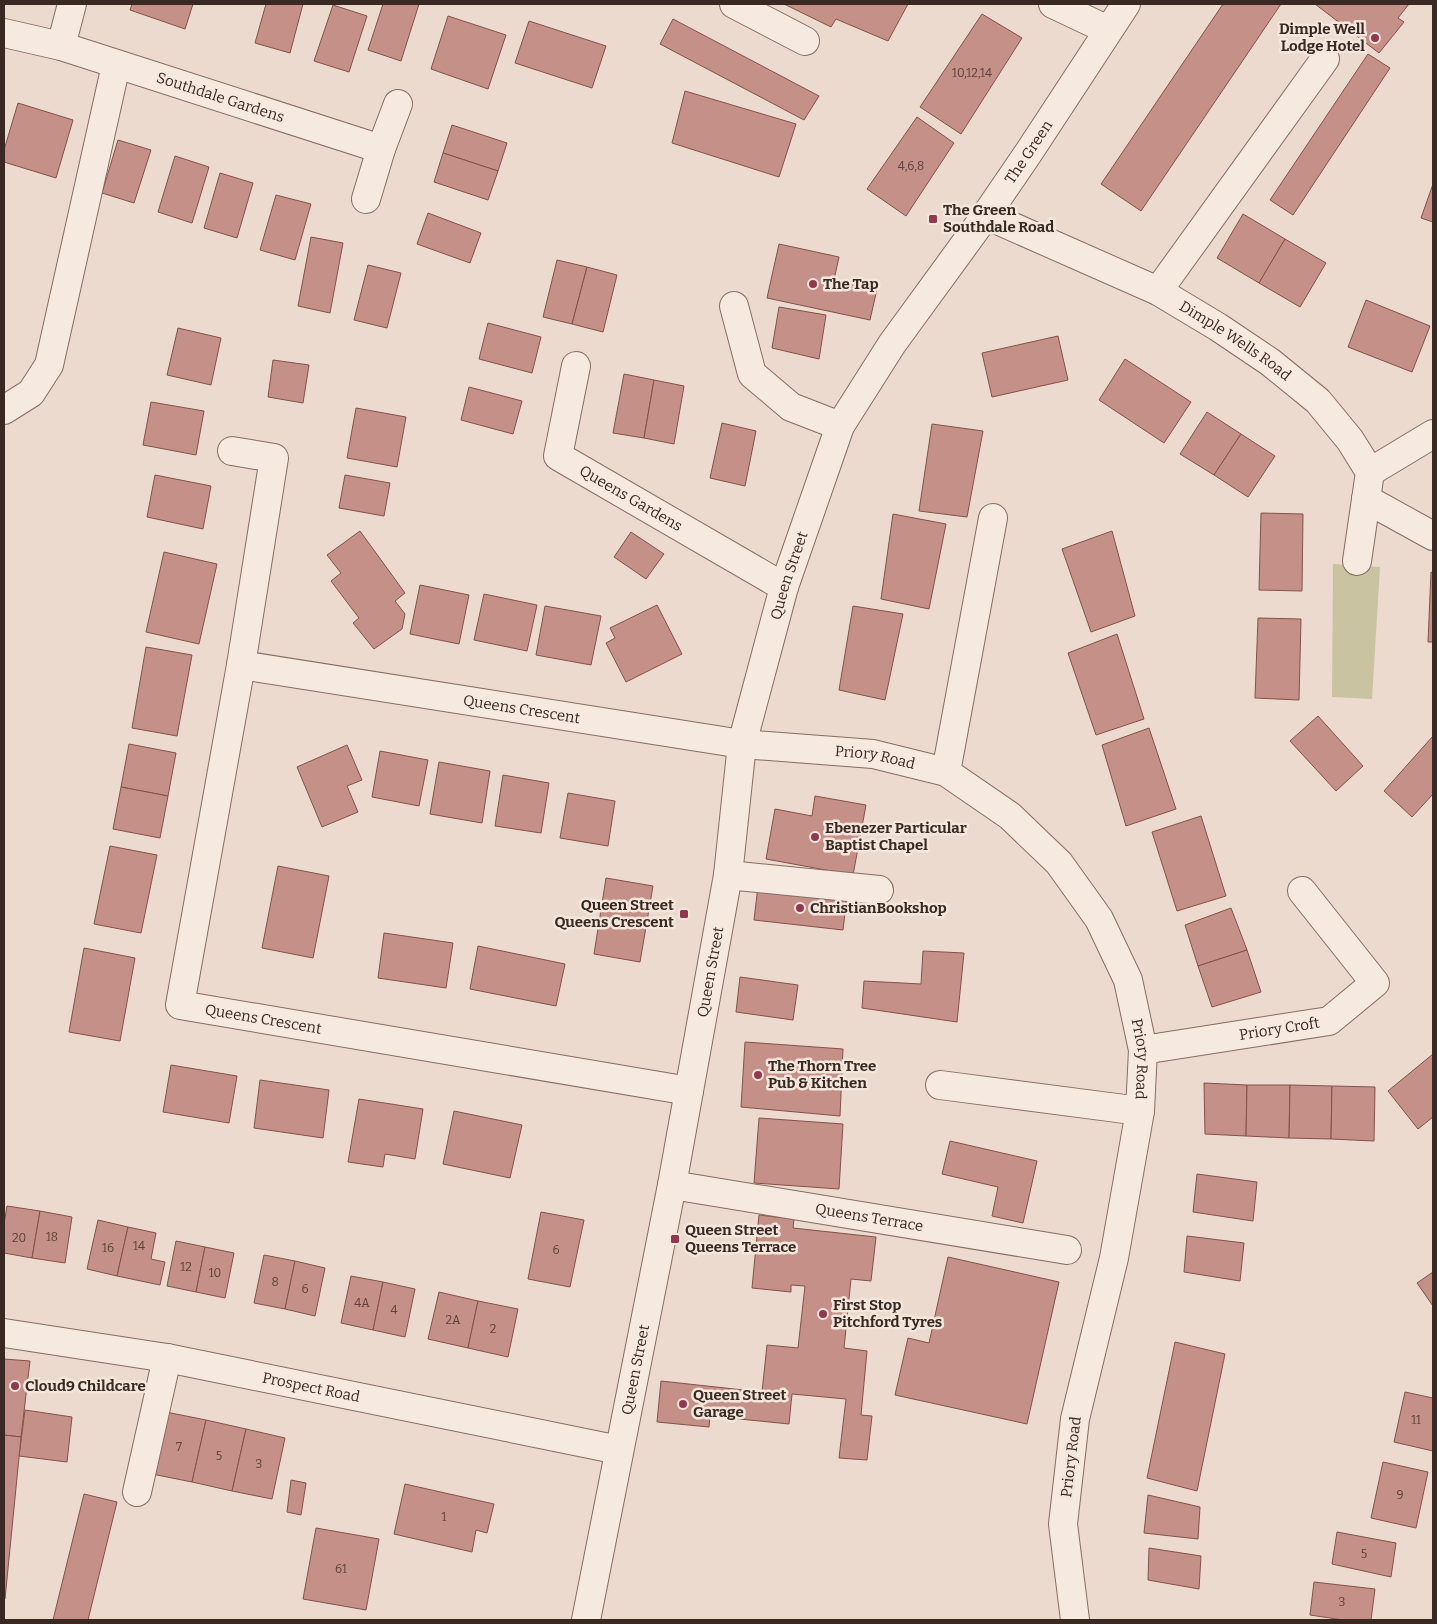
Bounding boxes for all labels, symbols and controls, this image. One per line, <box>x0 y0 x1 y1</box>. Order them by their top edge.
place label: Dimple Well Lodge Hotel <box>1279 20 1365 55</box>
marker: Dimple Well Lodge Hotel <box>1369 32 1381 44</box>
house number: 10,12,14 <box>952 66 992 80</box>
street label: Southdale Gardens <box>154 68 287 126</box>
street label: The Green <box>1001 116 1057 187</box>
house number: 4,6,8 <box>898 159 924 173</box>
place label: The Green Southdale Road <box>943 201 1054 236</box>
marker: The Green Southdale Road <box>927 213 939 225</box>
place label: The Tap <box>823 275 879 293</box>
marker: The Tap <box>807 278 819 290</box>
street label: Dimple Wells Road <box>1176 297 1295 385</box>
street label: Queens Gardens <box>576 461 685 535</box>
street label: Queen Street <box>767 529 812 622</box>
street label: Queens Crescent <box>462 691 582 727</box>
street label: Priory Road <box>834 742 917 773</box>
place label: Ebenezer Particular Baptist Chapel <box>825 819 967 854</box>
marker: Ebenezer Particular Baptist Chapel <box>809 831 821 843</box>
place label: Queen Street Queens Crescent <box>554 896 674 931</box>
place label: ChristianBookshop <box>810 899 947 917</box>
marker: ChristianBookshop <box>794 902 806 914</box>
marker: Queen Street Queens Crescent <box>678 908 690 920</box>
street label: Queen Street <box>693 925 728 1019</box>
street label: Queens Crescent <box>203 1000 323 1038</box>
street label: Priory Croft <box>1238 1014 1321 1044</box>
street label: Priory Road <box>1127 1017 1153 1100</box>
place label: The Thorn Tree Pub & Kitchen <box>768 1057 876 1092</box>
marker: The Thorn Tree Pub & Kitchen <box>752 1069 764 1081</box>
street label: Queens Terrace <box>814 1200 925 1235</box>
place label: Queen Street Queens Terrace <box>685 1221 796 1256</box>
house number: 18 <box>46 1230 58 1244</box>
house number: 20 <box>12 1231 26 1245</box>
marker: Queen Street Queens Terrace <box>669 1233 681 1245</box>
house number: 14 <box>133 1239 145 1253</box>
house number: 16 <box>102 1241 114 1255</box>
house number: 6 <box>552 1243 560 1257</box>
house number: 12 <box>180 1260 192 1274</box>
house number: 10 <box>209 1266 221 1280</box>
house number: 8 <box>271 1275 279 1289</box>
house number: 6 <box>301 1282 309 1296</box>
house number: 4A <box>354 1296 370 1310</box>
place label: First Stop Pitchford Tyres <box>833 1296 942 1331</box>
house number: 4 <box>390 1303 398 1317</box>
marker: First Stop Pitchford Tyres <box>817 1308 829 1320</box>
house number: 2A <box>445 1313 461 1327</box>
house number: 2 <box>490 1322 496 1336</box>
street label: Queen Street <box>618 1322 653 1417</box>
street label: Prospect Road <box>261 1369 362 1406</box>
place label: Cloud9 Childcare <box>25 1377 146 1395</box>
marker: Cloud9 Childcare <box>9 1380 21 1392</box>
place label: Queen Street Garage <box>693 1386 786 1421</box>
marker: Queen Street Garage <box>677 1398 689 1410</box>
house number: 11 <box>1411 1413 1421 1427</box>
street label: Priory Road <box>1057 1415 1085 1498</box>
house number: 7 <box>176 1440 182 1454</box>
house number: 5 <box>216 1449 222 1463</box>
house number: 3 <box>256 1457 263 1471</box>
house number: 9 <box>1396 1488 1404 1502</box>
house number: 1 <box>442 1510 447 1524</box>
house number: 5 <box>1361 1547 1367 1561</box>
house number: 61 <box>335 1562 347 1576</box>
house number: 3 <box>1339 1595 1346 1609</box>

